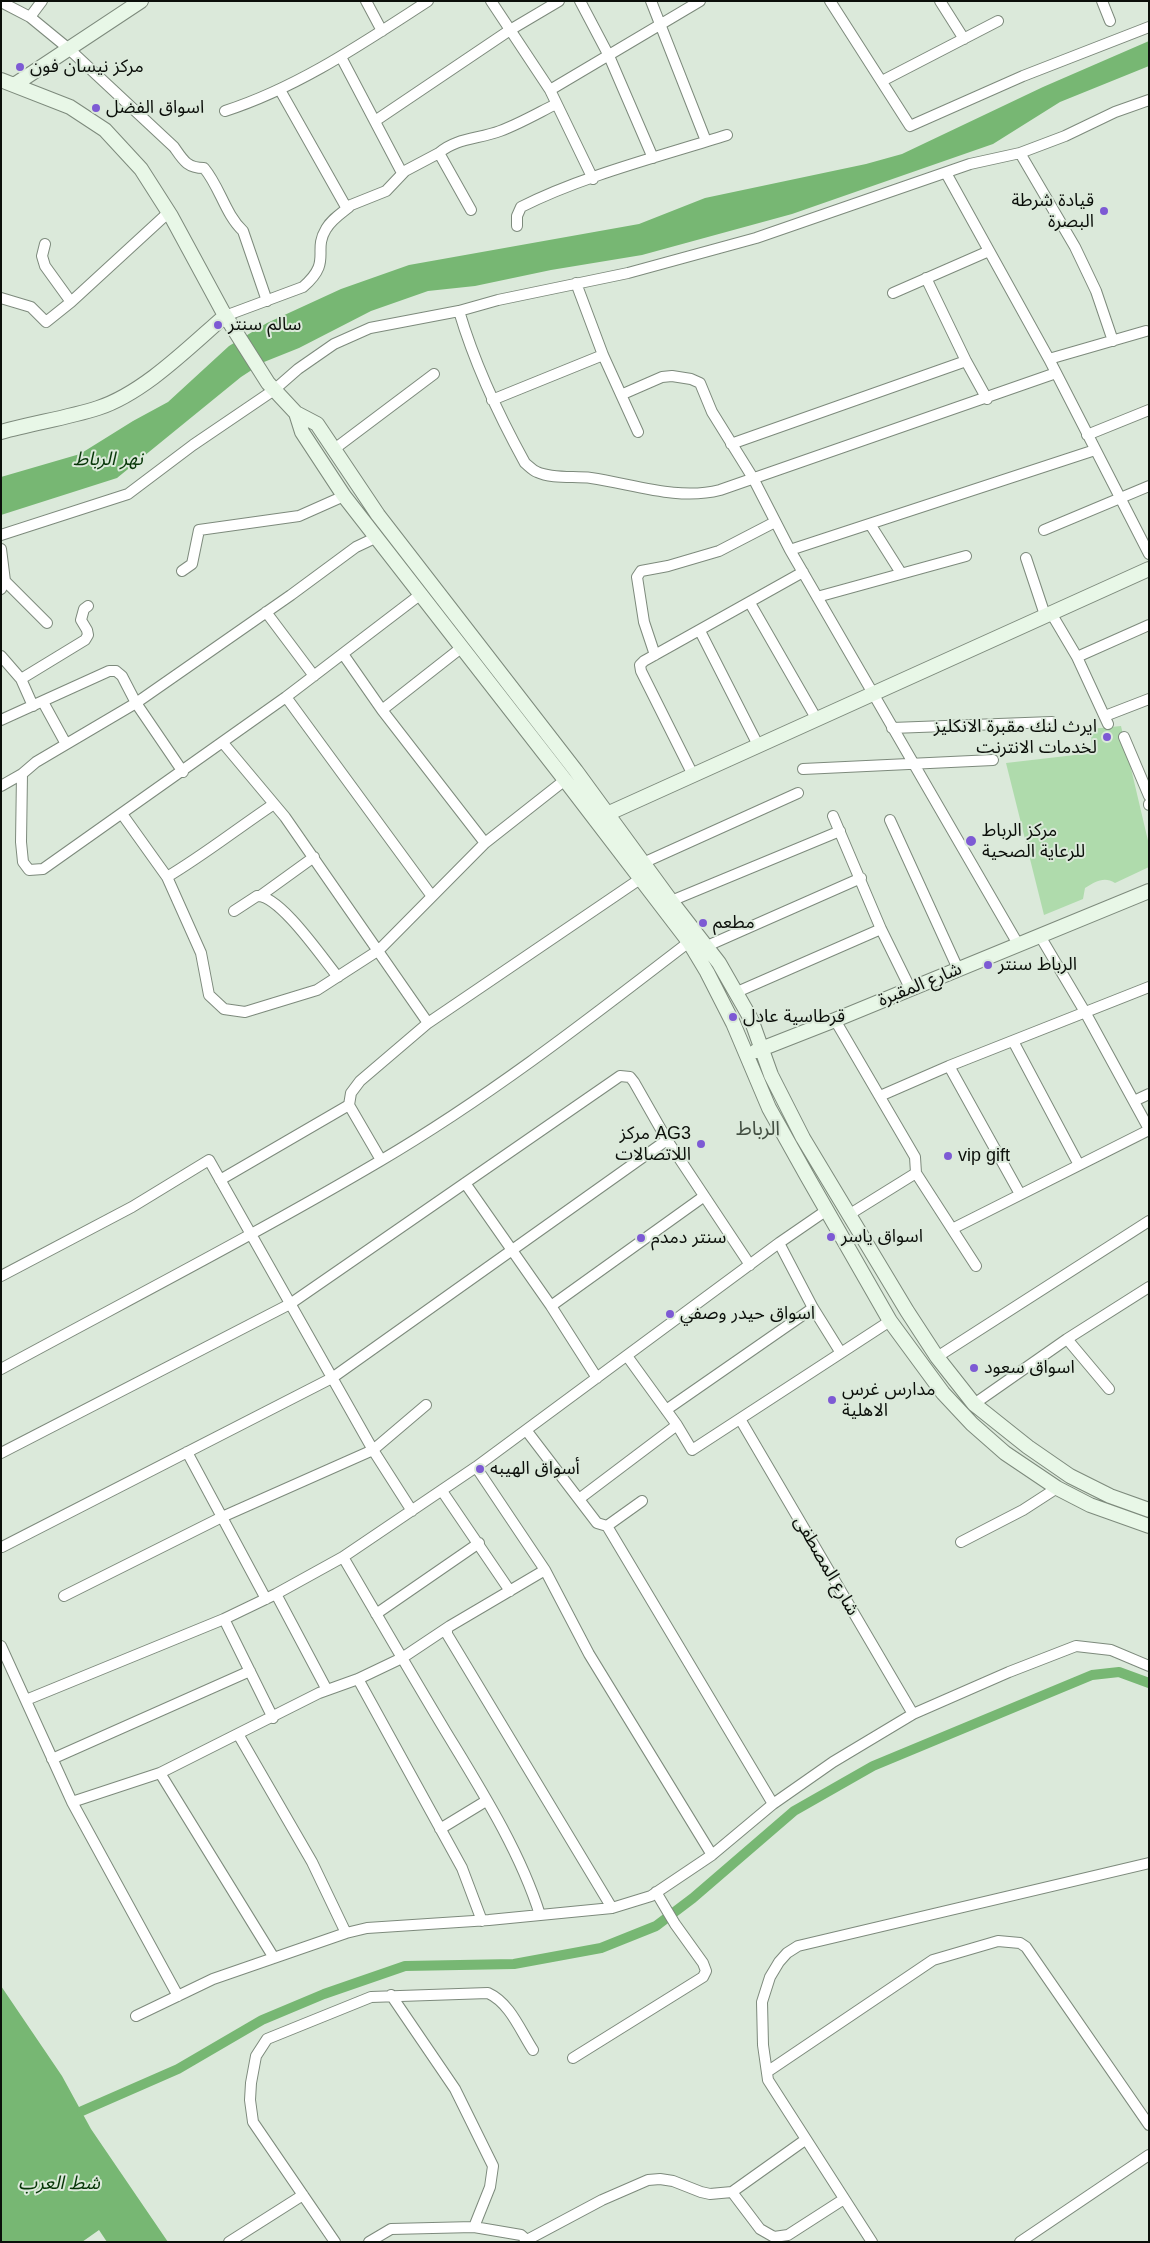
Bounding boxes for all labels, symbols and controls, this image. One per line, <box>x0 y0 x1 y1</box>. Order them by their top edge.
place label: مركز نيسان فون <box>30 56 144 78</box>
marker: مركز نيسان فون <box>14 61 26 73</box>
place label: اسواق الفضل <box>106 97 204 119</box>
marker: اسواق الفضل <box>90 102 102 114</box>
place label: قيادة شرطة البصرة <box>1011 190 1094 232</box>
marker: قيادة شرطة البصرة <box>1098 205 1110 217</box>
place label: سالم سنتر <box>228 314 301 336</box>
marker: سالم سنتر <box>212 319 224 331</box>
water label: نهر الرباط <box>73 449 143 471</box>
place label: ايرث لنك مقبرة الانكليز لخدمات الانترنت <box>934 716 1097 759</box>
marker: ايرث لنك مقبرة الانكليز لخدمات الانترنت <box>1101 731 1113 743</box>
place label: مركز الرباط للرعاية الصحية <box>982 820 1085 862</box>
marker: مركز الرباط للرعاية الصحية <box>964 834 978 848</box>
place label: مطعم <box>713 912 755 934</box>
marker: مطعم <box>697 917 709 929</box>
place label: الرباط سنتر <box>998 954 1077 976</box>
street label: شارع المقبرة <box>875 958 965 1012</box>
marker: الرباط سنتر <box>982 959 994 971</box>
place label: قرطاسية عادل <box>743 1006 845 1028</box>
marker: قرطاسية عادل <box>727 1011 739 1023</box>
district label: الرباط <box>736 1117 780 1141</box>
place label: مركز AG3 اللاتصالات <box>615 1123 691 1166</box>
marker: مركز AG3 اللاتصالات <box>695 1138 707 1150</box>
place label: vip gift <box>958 1145 1010 1167</box>
marker: vip gift <box>942 1150 954 1162</box>
place label: اسواق ياسر <box>841 1226 923 1248</box>
place label: سنتر دمدم <box>651 1227 726 1249</box>
marker: اسواق ياسر <box>825 1231 837 1243</box>
marker: سنتر دمدم <box>635 1232 647 1244</box>
place label: اسواق حيدر وصفي <box>680 1303 815 1325</box>
marker: اسواق حيدر وصفي <box>664 1308 676 1320</box>
place label: اسواق سعود <box>984 1357 1075 1379</box>
marker: اسواق سعود <box>968 1362 980 1374</box>
place label: مدارس غرس الاهلية <box>842 1379 936 1422</box>
marker: مدارس غرس الاهلية <box>826 1394 838 1406</box>
place label: أسواق الهيبه <box>490 1458 580 1480</box>
marker: أسواق الهيبه <box>474 1463 486 1475</box>
street label: شارع المصطفى <box>789 1512 863 1620</box>
water label: شط العرب <box>18 2173 100 2195</box>

